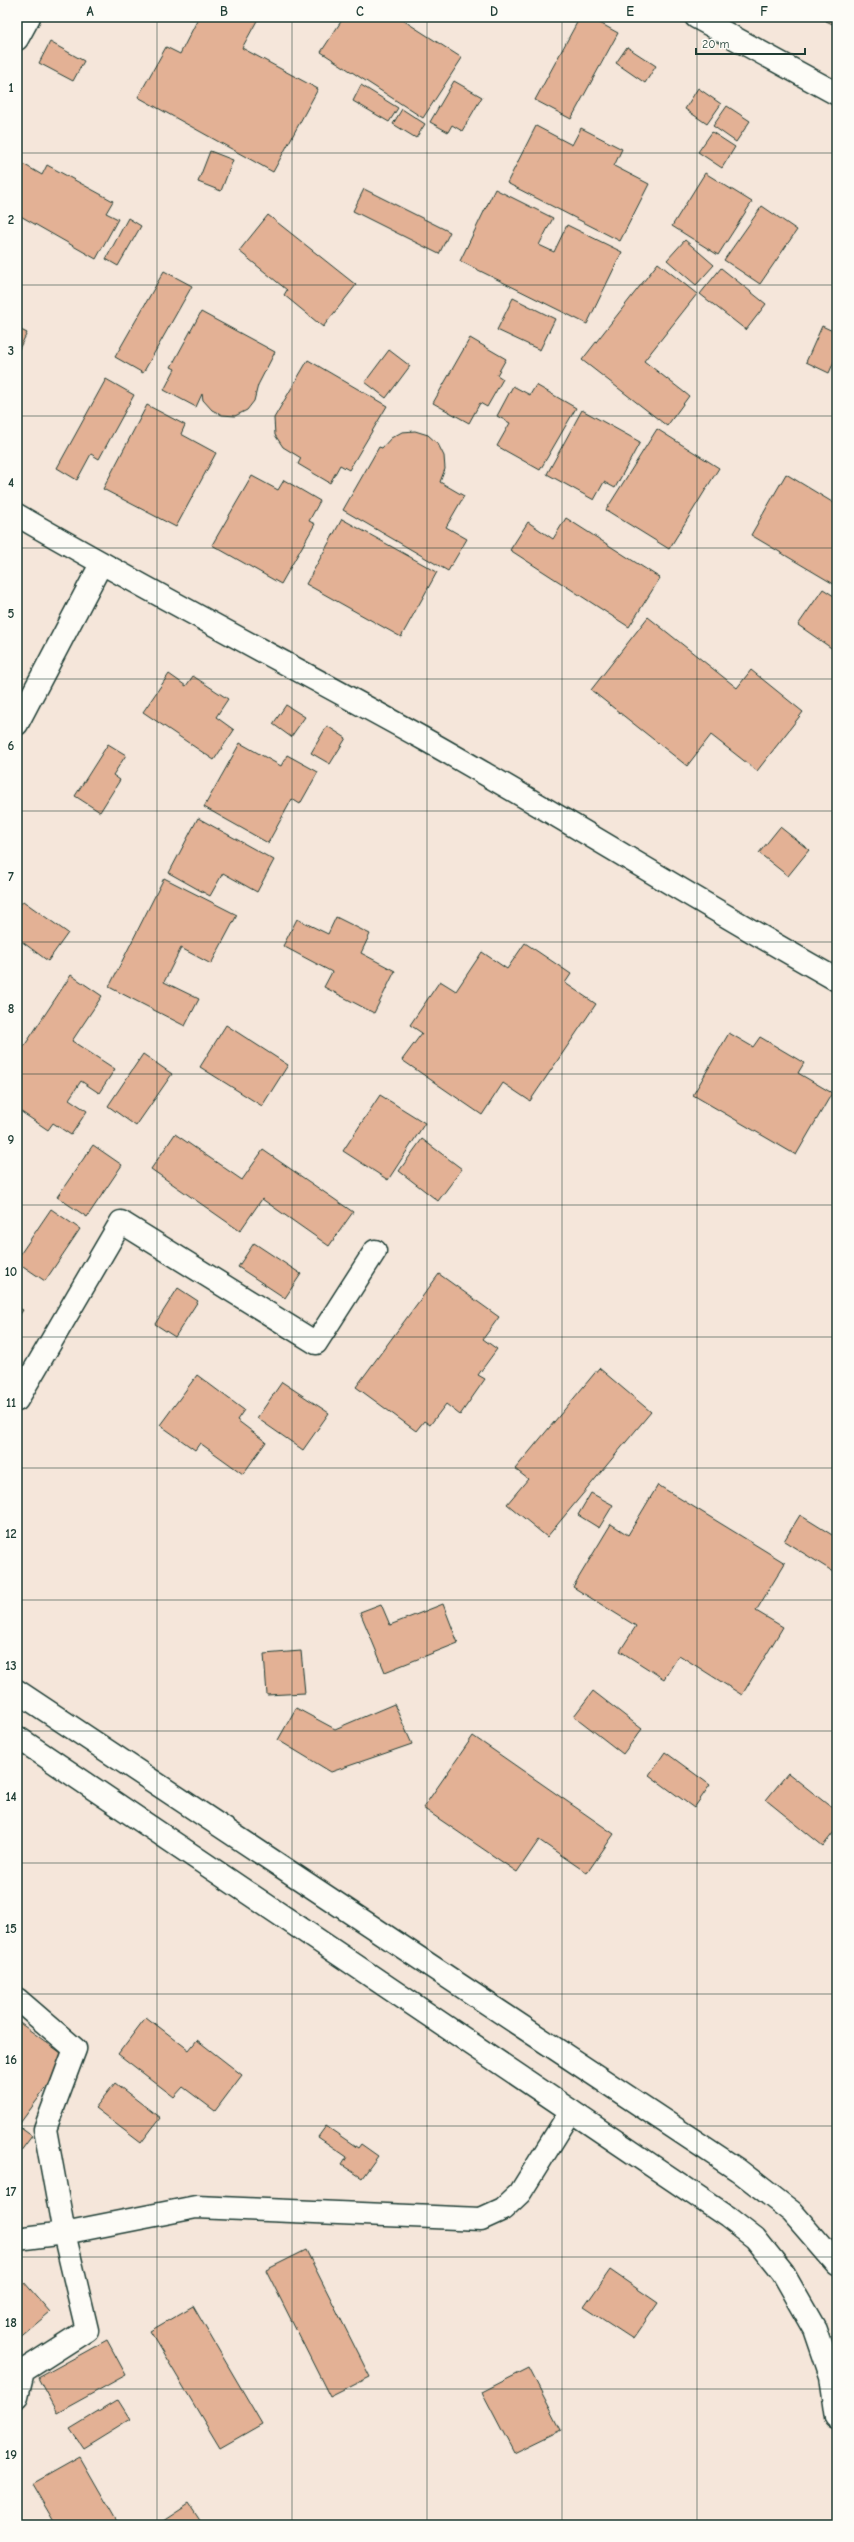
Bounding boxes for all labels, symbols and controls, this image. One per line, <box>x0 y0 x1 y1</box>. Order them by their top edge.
text: A <box>86 4 94 19</box>
text: B <box>220 4 228 19</box>
text: C <box>356 4 364 19</box>
text: D <box>490 4 498 19</box>
text: E <box>626 4 634 19</box>
text: F <box>760 4 768 19</box>
scale bar <box>696 30 805 56</box>
text: 20 m <box>702 37 730 51</box>
text: 1 <box>8 80 14 95</box>
text: 2 <box>8 212 14 227</box>
text: 3 <box>8 343 14 358</box>
text: 4 <box>8 475 14 490</box>
text: 5 <box>8 606 15 621</box>
text: 6 <box>8 738 15 753</box>
text: 7 <box>8 869 14 884</box>
text: 8 <box>8 1001 14 1016</box>
text: 9 <box>8 1132 15 1147</box>
text: 10 <box>5 1264 17 1279</box>
text: 11 <box>6 1395 16 1410</box>
text: 12 <box>5 1526 17 1541</box>
text: 13 <box>5 1658 17 1673</box>
text: 14 <box>5 1789 17 1804</box>
text: 15 <box>5 1921 17 1936</box>
text: 16 <box>5 2052 17 2067</box>
text: 17 <box>6 2184 17 2199</box>
text: 18 <box>5 2315 17 2330</box>
text: 19 <box>5 2447 17 2462</box>

